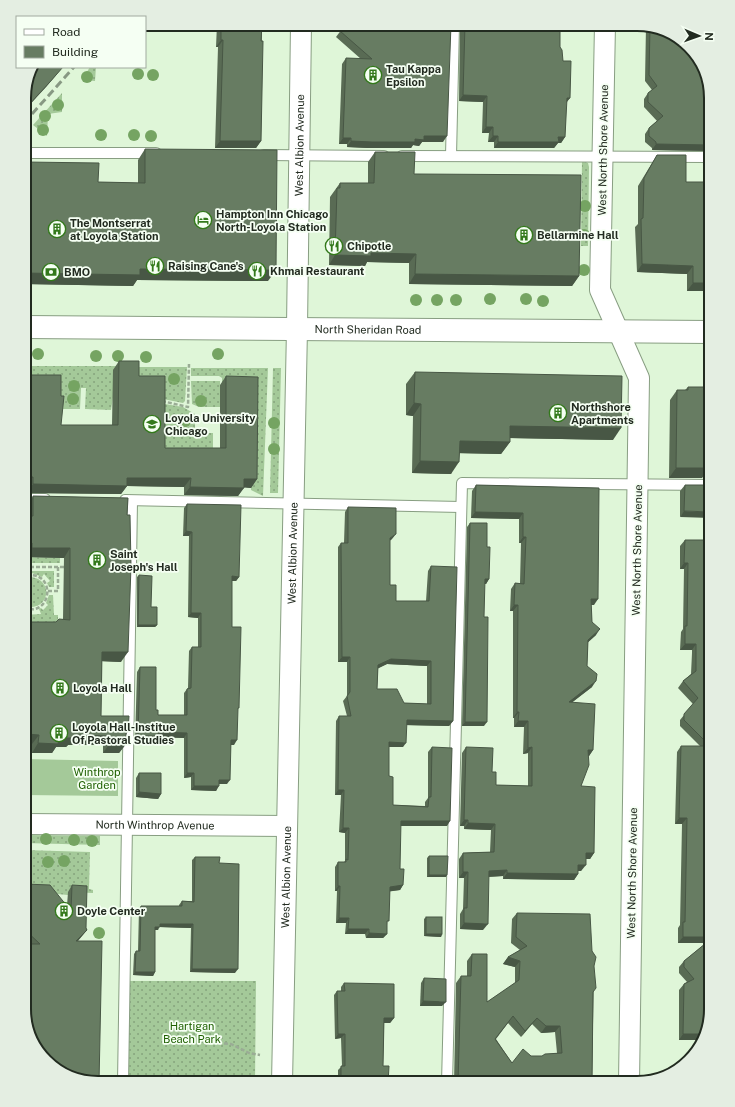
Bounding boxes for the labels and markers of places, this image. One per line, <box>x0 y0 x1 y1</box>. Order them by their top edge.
place label: Tau Kappa Epsilon <box>386 63 441 88</box>
building icon: Tau Kappa Epsilon <box>363 65 383 85</box>
place label: Hampton Inn Chicago North-Loyola Station <box>216 208 328 233</box>
hotel icon: Hampton Inn Chicago North-Loyola Station <box>193 210 213 230</box>
place label: The Montserrat at Loyola Station <box>70 217 159 242</box>
building icon: The Montserrat at Loyola Station <box>47 219 67 239</box>
building icon: Bellarmine Hall <box>514 225 534 245</box>
place label: Bellarmine Hall <box>537 229 619 241</box>
restaurant icon: Chipotle <box>324 236 344 256</box>
place label: Chipotle <box>347 240 391 252</box>
restaurant icon: Raising Cane's <box>145 256 165 276</box>
place label: Raising Cane's <box>168 260 244 272</box>
restaurant icon: Khmai Restaurant <box>247 261 267 281</box>
bank icon: BMO <box>41 262 61 282</box>
place label: Khmai Restaurant <box>270 265 365 277</box>
place label: BMO <box>64 266 90 278</box>
place label: Northshore Apartments <box>571 401 634 426</box>
building icon: Northshore Apartments <box>548 403 568 423</box>
place label: Loyola University Chicago <box>165 412 256 437</box>
school or university icon: Loyola University Chicago <box>142 414 162 434</box>
place label: Saint Joseph's Hall <box>110 548 178 573</box>
building icon: Saint Joseph's Hall <box>87 550 107 570</box>
building icon: Loyola Hall <box>50 678 70 698</box>
place label: Loyola Hall <box>73 682 132 694</box>
place label: Loyola Hall-Institue Of Pastoral Studies <box>72 721 176 746</box>
building icon: Loyola Hall-Institue Of Pastoral Studies <box>49 723 69 743</box>
building icon: Doyle Center <box>54 901 74 921</box>
place label: Doyle Center <box>77 905 146 917</box>

